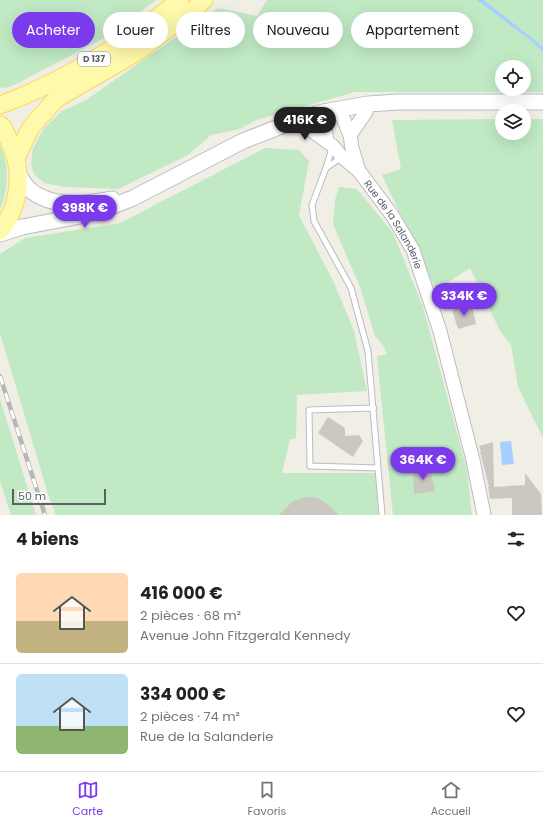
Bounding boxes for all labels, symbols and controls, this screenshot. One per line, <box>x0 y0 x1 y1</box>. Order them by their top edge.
chip: Acheter <box>12 12 95 48</box>
chip: Louer <box>103 12 168 48</box>
chip: Filtres <box>176 12 245 48</box>
chip: Nouveau <box>253 12 343 48</box>
chip: Appartement <box>351 12 473 48</box>
road number: D 137 <box>78 52 110 66</box>
map controls <box>495 60 531 140</box>
button: locate <box>495 60 531 96</box>
button: layers <box>495 104 531 140</box>
pin: 416K € <box>272 107 338 141</box>
text: 416K € <box>283 110 327 129</box>
street label: Rue de la Salanderie <box>361 177 426 271</box>
pin: 398K € <box>52 195 118 229</box>
text: 398K € <box>62 198 108 217</box>
pin: 334K € <box>431 283 497 317</box>
text: 334K € <box>441 286 487 305</box>
pin: 364K € <box>390 447 456 481</box>
text: 364K € <box>399 450 447 469</box>
scale bar <box>12 487 106 506</box>
text: 50 m <box>18 488 46 504</box>
text: 4 biens <box>16 527 79 551</box>
icon: filters <box>505 528 527 550</box>
text: 416 000 € <box>140 581 223 605</box>
icon: home <box>48 589 96 637</box>
icon: heart <box>505 602 527 624</box>
text: 2 pièces · 68 m² <box>140 606 241 625</box>
text: Avenue John Fitzgerald Kennedy <box>140 626 351 645</box>
text: 334 000 € <box>140 682 226 706</box>
icon: home <box>48 690 96 738</box>
icon: heart <box>505 703 527 725</box>
text: 2 pièces · 74 m² <box>140 707 240 726</box>
text: Rue de la Salanderie <box>140 727 273 746</box>
tab: Carte <box>72 779 103 820</box>
tab: Favoris <box>248 779 286 820</box>
tab: Accueil <box>431 779 471 820</box>

